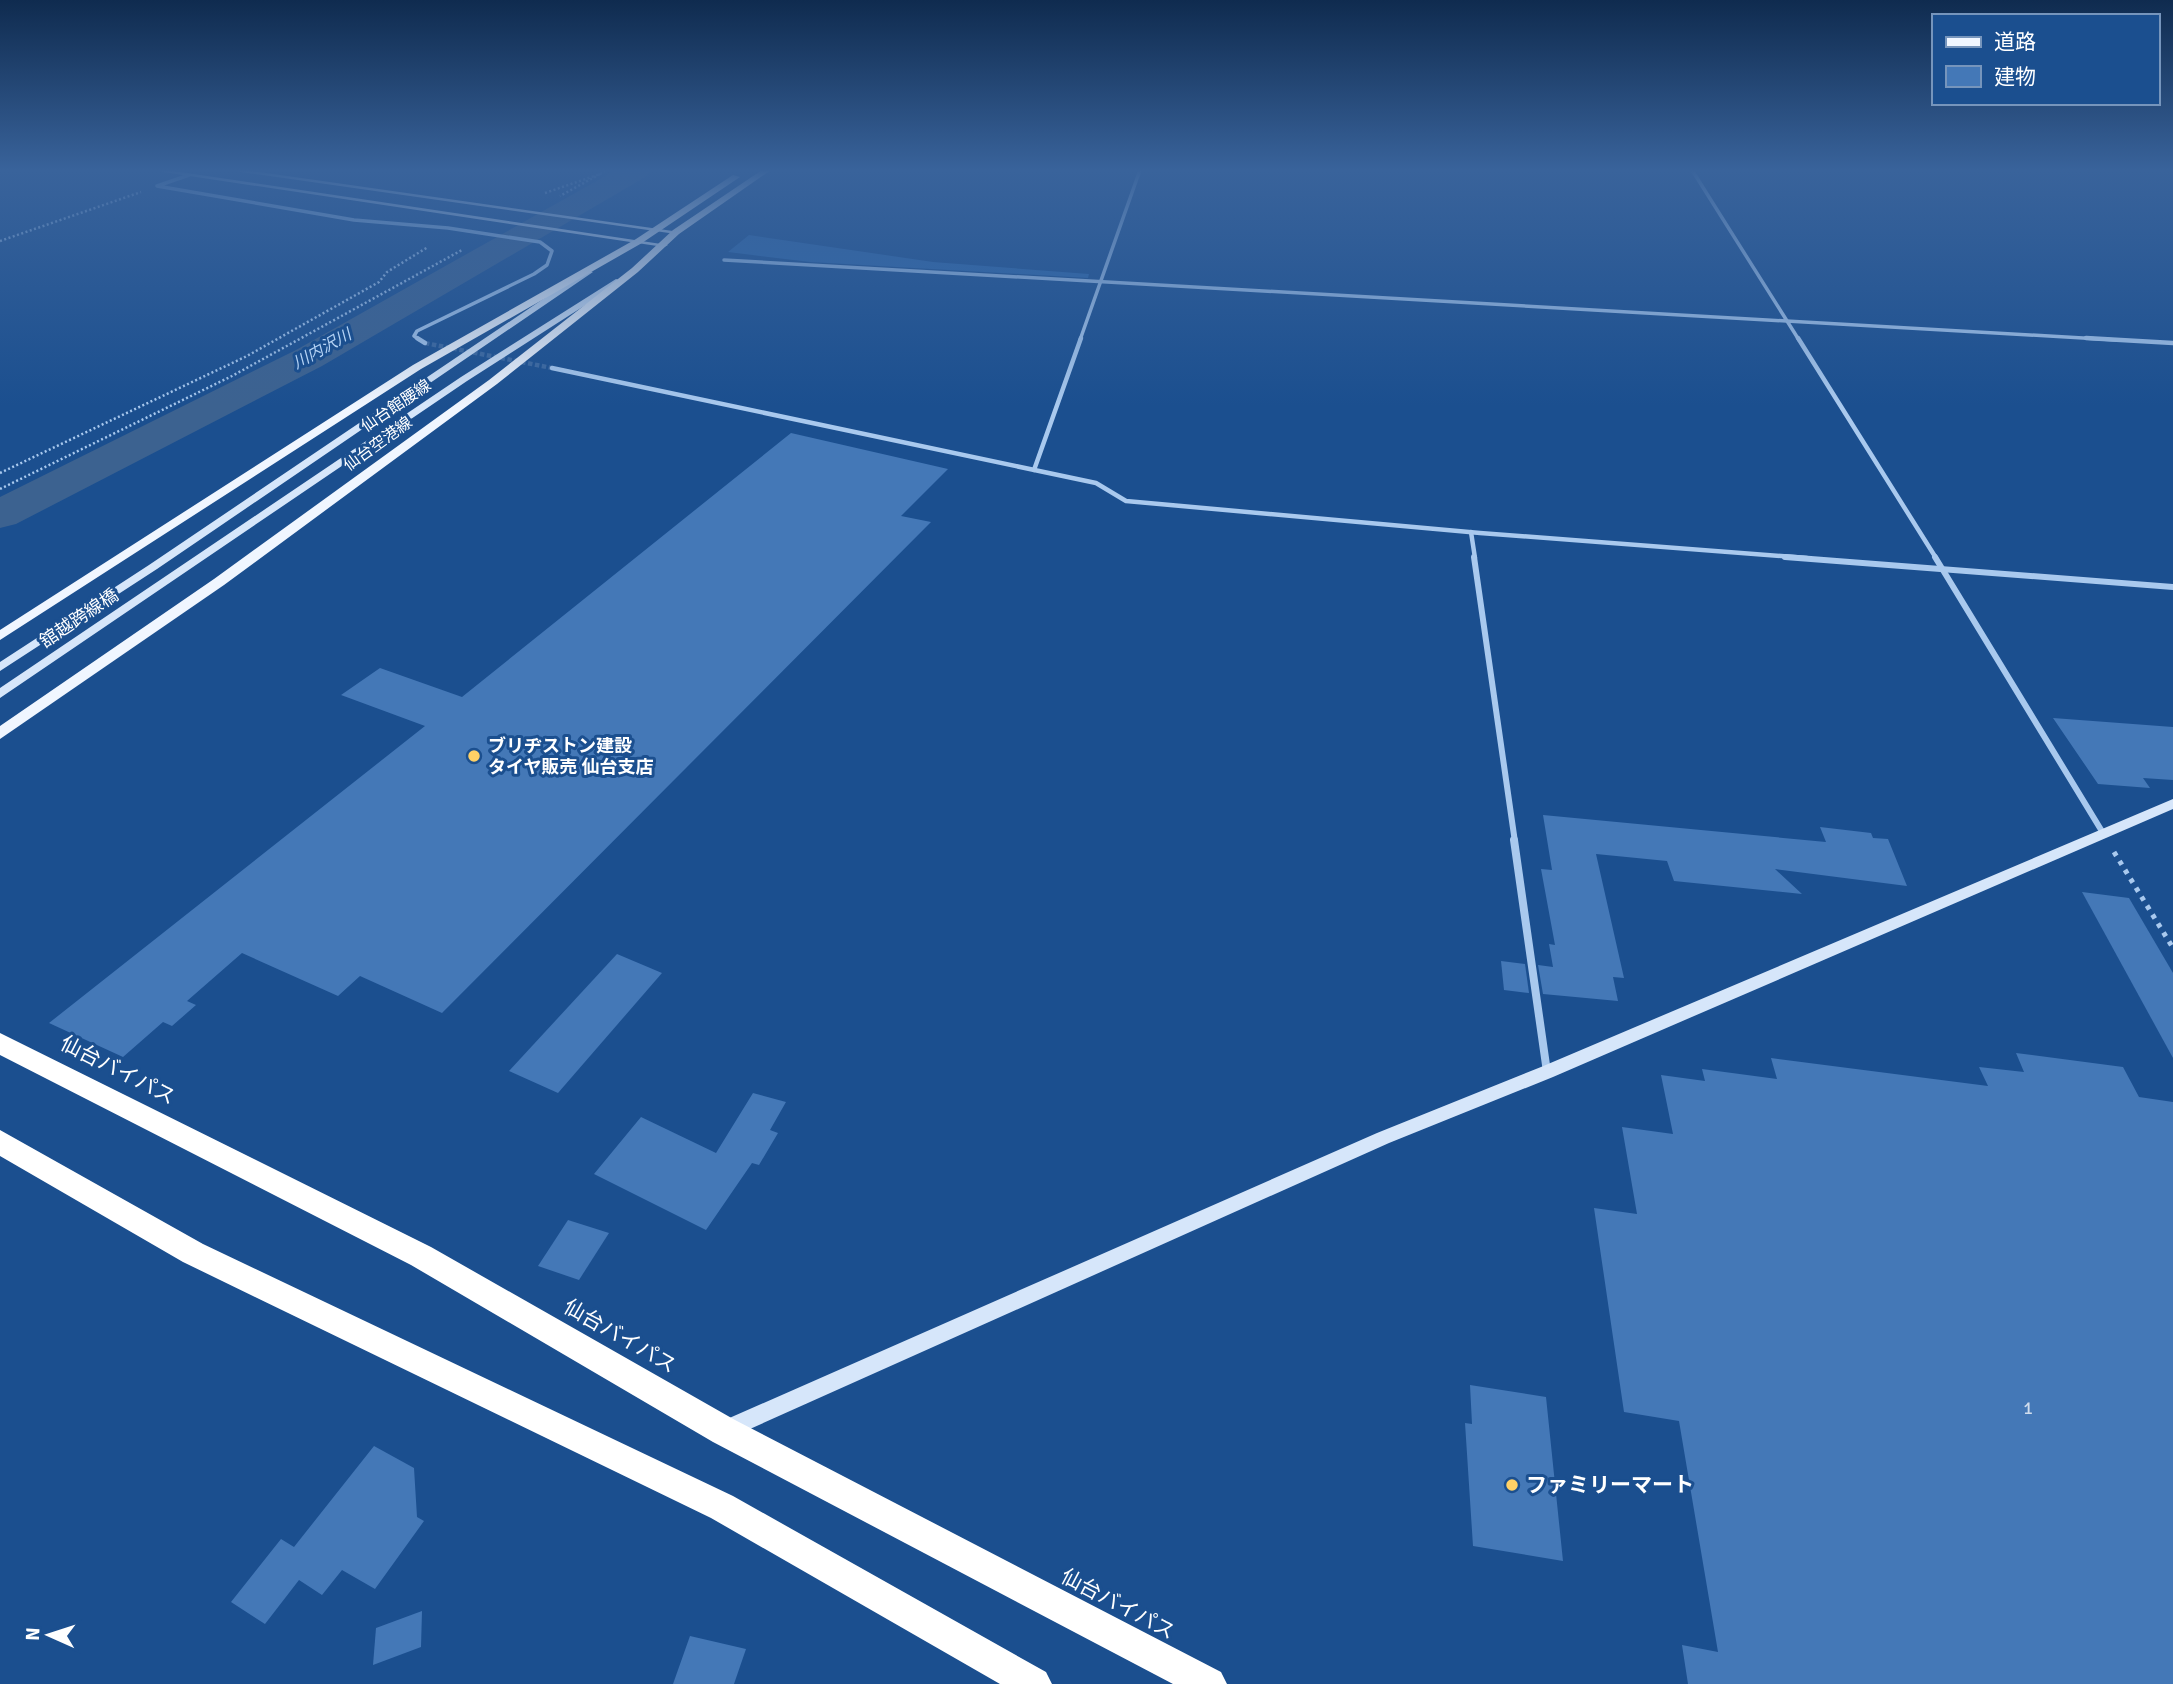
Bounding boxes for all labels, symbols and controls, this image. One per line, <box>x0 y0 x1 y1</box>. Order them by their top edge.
legend <box>1932 14 2159 105</box>
text: 道路 <box>1994 29 2036 55</box>
text: 建物 <box>1994 64 2036 90</box>
water label: 川内沢川 <box>289 324 357 373</box>
street label: 仙台館腰線 <box>357 375 435 437</box>
street label: 仙台空港線 <box>340 412 416 476</box>
street label: 舘越跨線橋 <box>36 584 122 652</box>
place label: ブリヂストン建設 タイヤ販売 仙台支店 <box>488 735 653 778</box>
marker: ブリヂストン建設 タイヤ販売 仙台支店 <box>466 748 482 764</box>
street label: 仙台バイパス <box>56 1030 180 1110</box>
street label: 仙台バイパス <box>559 1293 681 1379</box>
house number: 1 <box>2023 1397 2033 1419</box>
place label: ファミリーマート <box>1526 1472 1694 1498</box>
marker: ファミリーマート <box>1504 1477 1520 1493</box>
street label: 仙台バイパス <box>1056 1563 1180 1645</box>
north arrow <box>14 1600 84 1670</box>
text: N <box>21 1627 45 1641</box>

